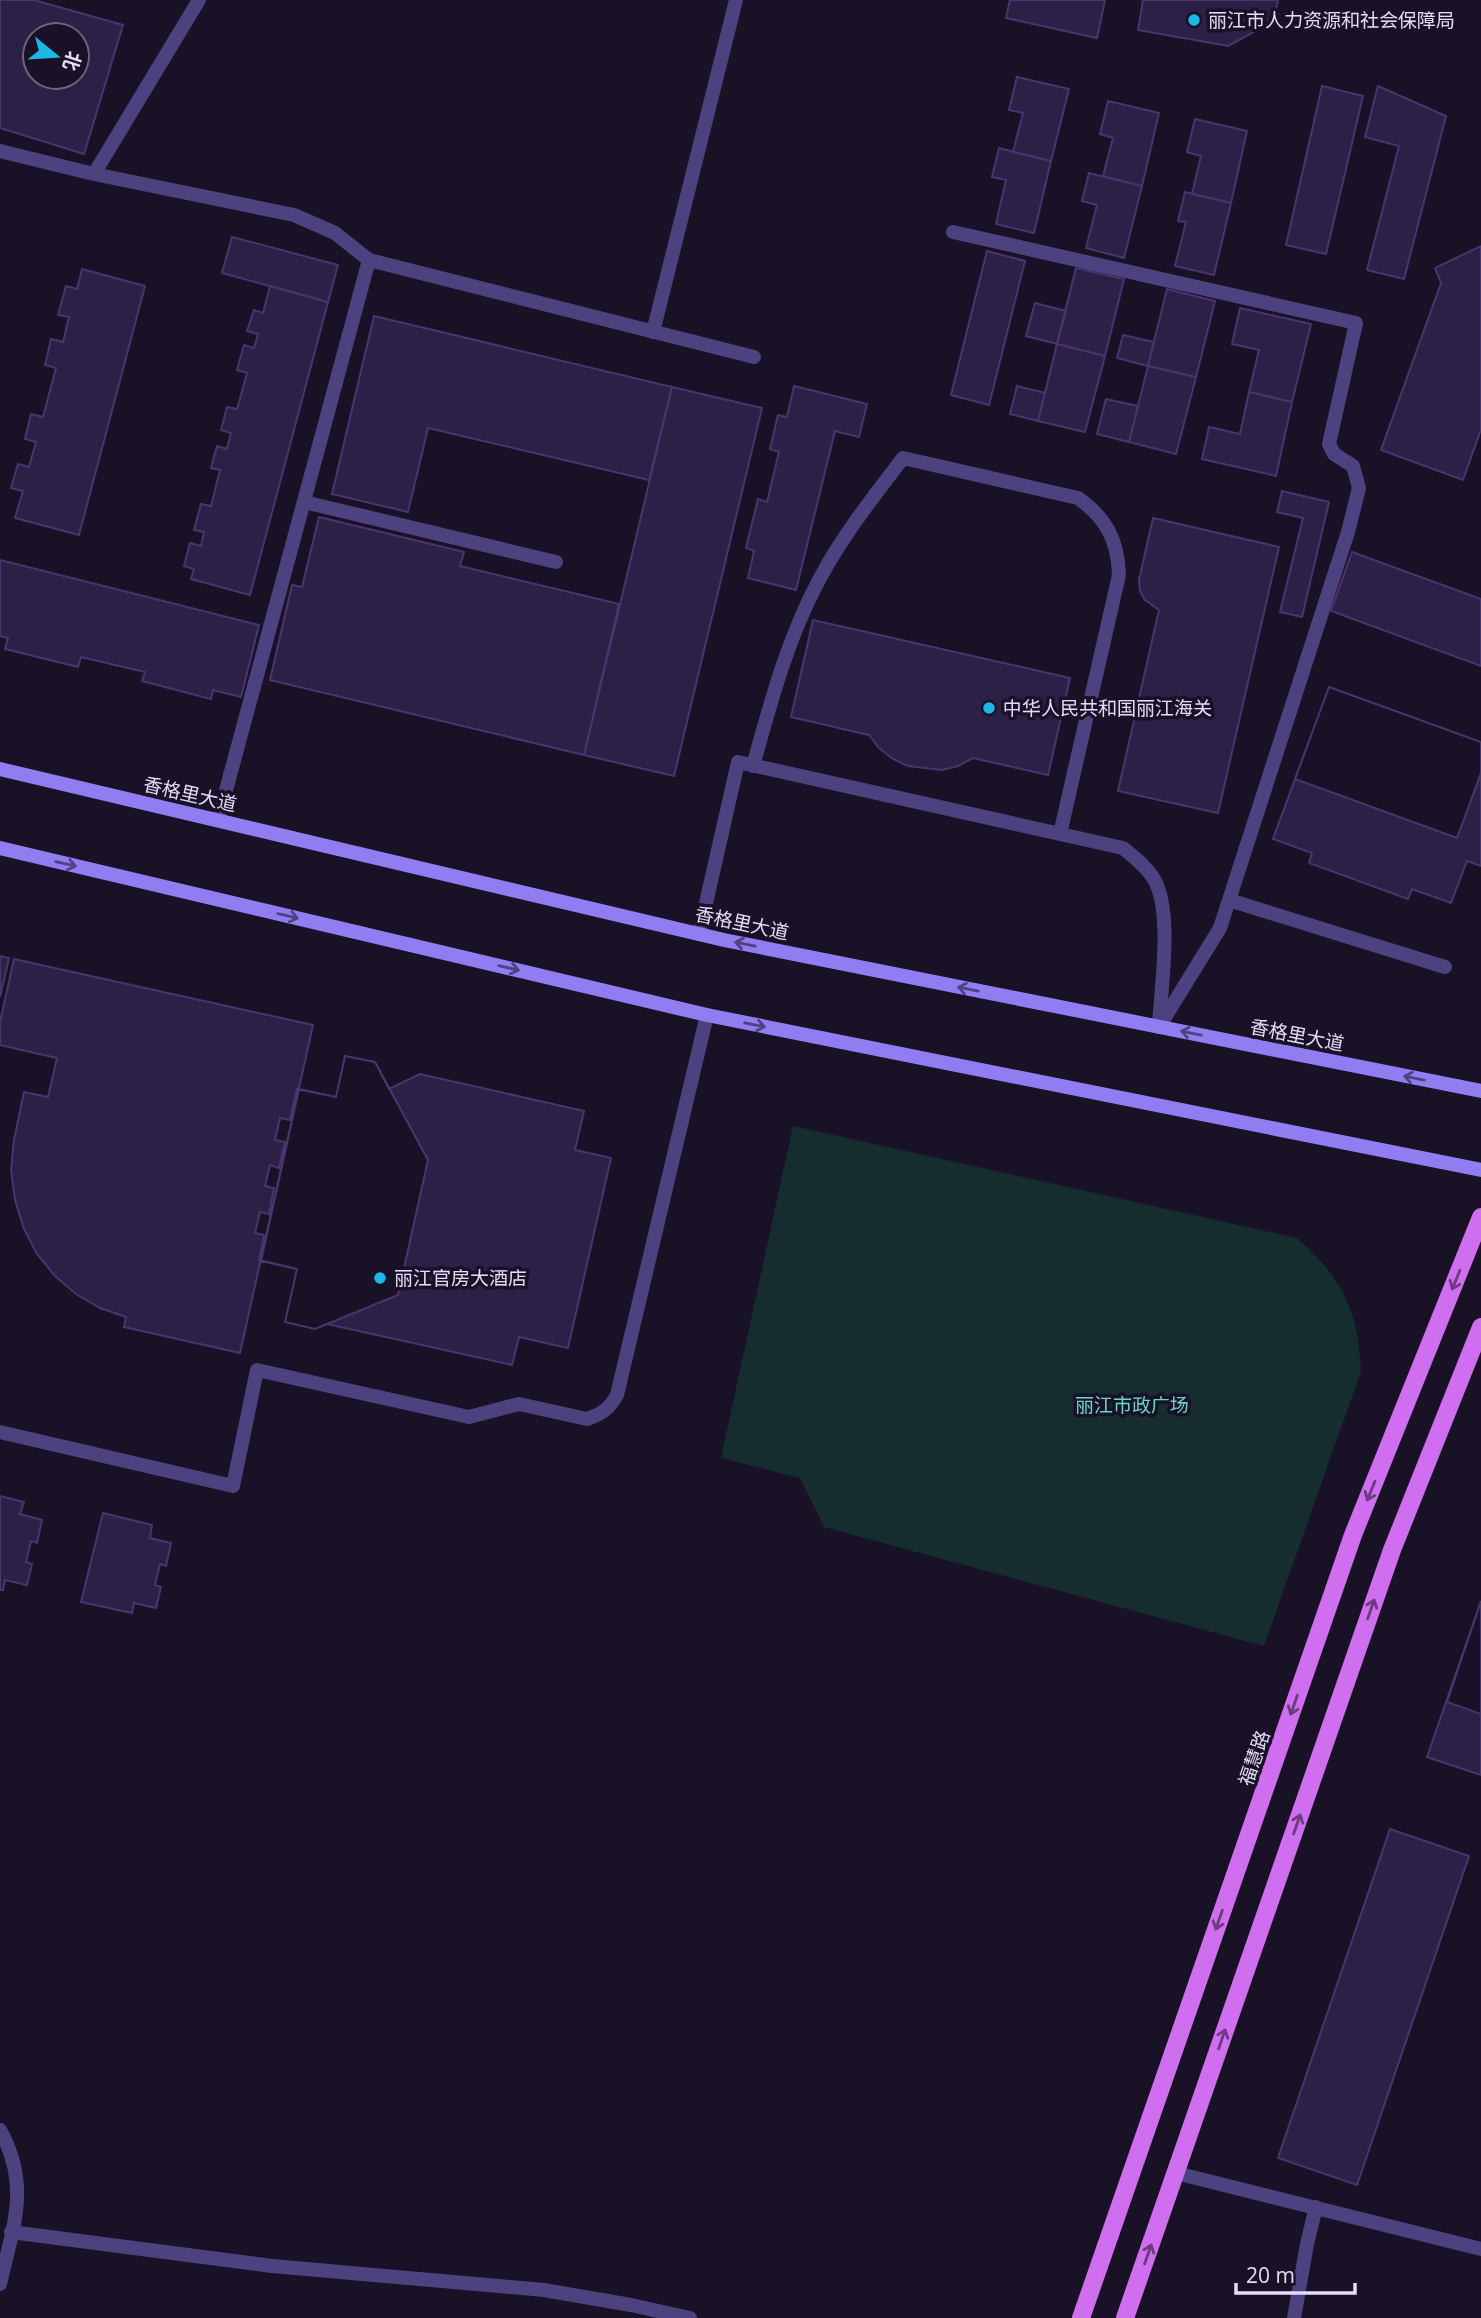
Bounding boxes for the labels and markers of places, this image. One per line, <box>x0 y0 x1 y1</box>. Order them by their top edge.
place label: 丽江市人力资源和社会保障局 <box>1208 7 1455 33</box>
marker: 丽江市人力资源和社会保障局 <box>1186 12 1202 28</box>
place label: 中华人民共和国丽江海关 <box>1003 695 1212 721</box>
marker: 中华人民共和国丽江海关 <box>981 700 997 716</box>
place label: 丽江官房大酒店 <box>394 1265 527 1291</box>
marker: 丽江官房大酒店 <box>372 1270 388 1286</box>

